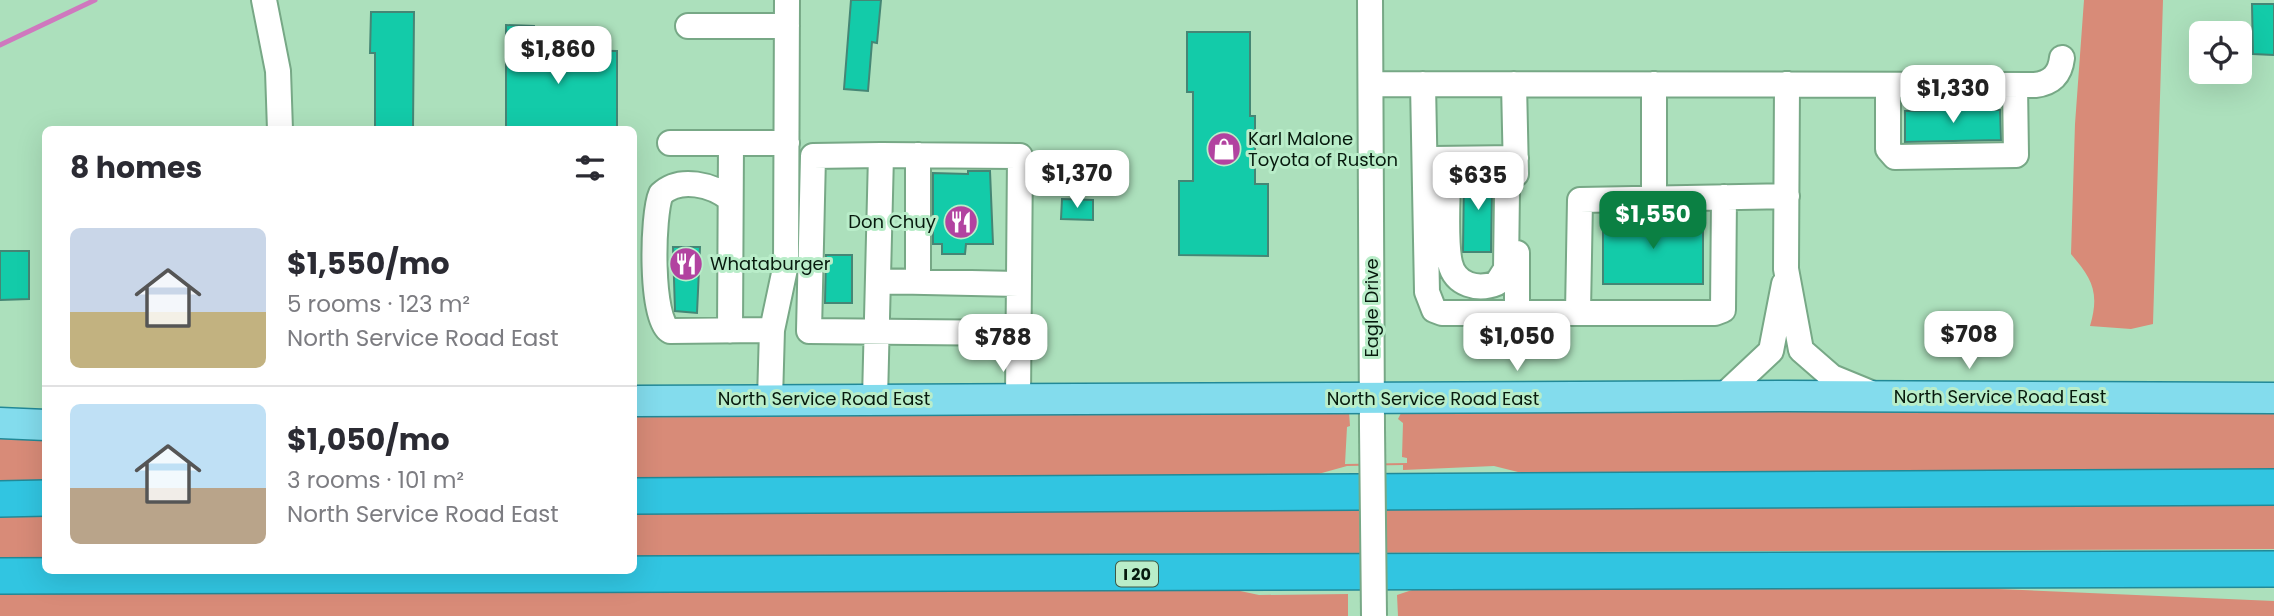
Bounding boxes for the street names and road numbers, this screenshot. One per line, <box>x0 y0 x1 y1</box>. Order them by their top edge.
street label: Eagle Drive <box>1359 258 1384 358</box>
street label: North Service Road East <box>1894 384 2106 409</box>
street label: North Service Road East <box>718 386 930 411</box>
street label: North Service Road East <box>1327 386 1539 411</box>
road number: I 20 <box>1116 562 1158 586</box>

